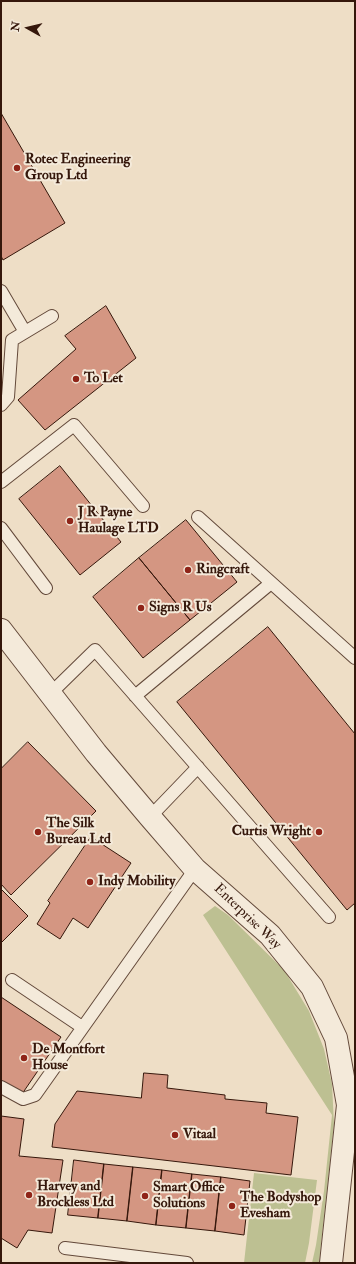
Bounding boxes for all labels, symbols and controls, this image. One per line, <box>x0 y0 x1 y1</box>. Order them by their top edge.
north arrow <box>8 8 48 48</box>
text: N <box>8 20 23 32</box>
place label: Rotec Engineering Group Ltd <box>25 152 130 184</box>
marker: Rotec Engineering Group Ltd <box>12 163 22 173</box>
place label: To Let <box>84 371 123 387</box>
marker: To Let <box>71 374 81 384</box>
place label: J R Payne Haulage LTD <box>78 505 159 538</box>
marker: J R Payne Haulage LTD <box>65 516 75 526</box>
place label: Ringcraft <box>196 562 250 578</box>
marker: Ringcraft <box>183 565 193 575</box>
place label: Signs R Us <box>149 600 211 616</box>
marker: Signs R Us <box>136 603 146 613</box>
place label: The Silk Bureau Ltd <box>46 816 111 848</box>
place label: Curtis Wright <box>232 824 311 840</box>
marker: The Silk Bureau Ltd <box>33 827 43 837</box>
marker: Curtis Wright <box>314 827 324 837</box>
place label: Indy Mobility <box>98 874 175 890</box>
marker: Indy Mobility <box>85 877 95 887</box>
street label: Enterprise Way <box>210 881 284 953</box>
place label: De Montfort House <box>32 1042 105 1074</box>
marker: De Montfort House <box>19 1053 29 1063</box>
place label: Vitaal <box>183 1127 216 1143</box>
marker: Vitaal <box>170 1130 180 1140</box>
place label: Harvey and Brockless Ltd <box>37 1179 114 1212</box>
place label: Smart Office Solutions <box>153 1180 224 1212</box>
marker: Harvey and Brockless Ltd <box>24 1190 34 1200</box>
place label: The Bodyshop Evesham <box>240 1190 321 1222</box>
marker: Smart Office Solutions <box>140 1191 150 1201</box>
marker: The Bodyshop Evesham <box>227 1201 237 1211</box>

